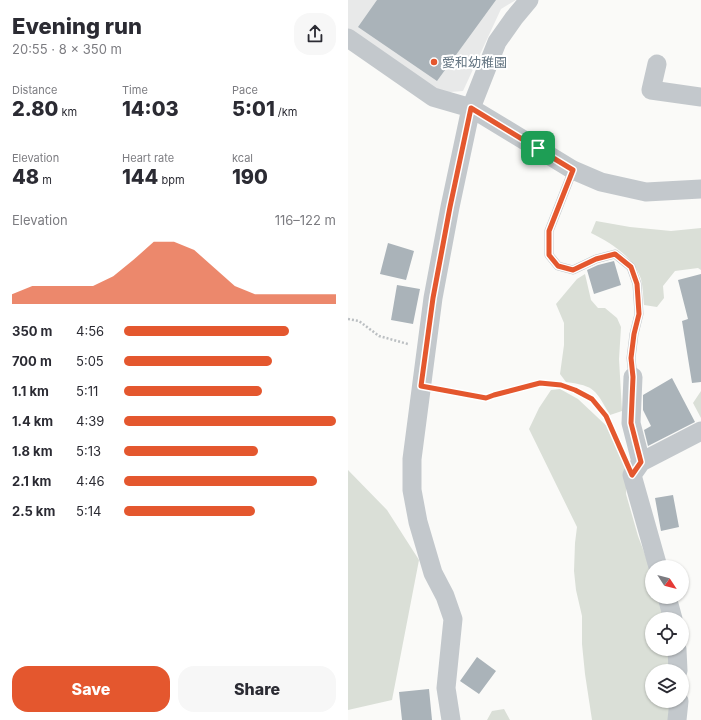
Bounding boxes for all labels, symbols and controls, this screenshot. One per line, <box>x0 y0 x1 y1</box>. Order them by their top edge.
text: Evening run <box>12 13 142 39</box>
button: share <box>294 13 336 55</box>
text: 20:55 · 8 × 350 m <box>12 41 122 57</box>
place label: 愛和幼稚園 <box>442 54 507 70</box>
marker: 愛和幼稚園 <box>429 57 439 67</box>
text: Distance <box>12 83 57 97</box>
text: Time <box>122 83 148 97</box>
text: Pace <box>232 83 258 97</box>
text: 2.80 <box>12 97 58 121</box>
text: 14:03 <box>122 97 179 121</box>
text: 5:01 <box>232 97 275 121</box>
text: km <box>58 105 77 119</box>
text: /km <box>275 105 298 119</box>
pin <box>521 131 555 165</box>
icon: arrive <box>527 137 549 159</box>
text: Elevation <box>12 151 59 165</box>
text: Heart rate <box>122 151 174 165</box>
text: kcal <box>232 151 253 165</box>
text: 48 <box>12 165 39 189</box>
text: 144 <box>122 165 158 189</box>
text: 190 <box>232 165 268 189</box>
text: m <box>39 173 52 187</box>
text: bpm <box>158 173 185 187</box>
text: Elevation <box>12 212 68 228</box>
text: 116–122 m <box>275 212 336 228</box>
text: 350 m <box>12 323 52 339</box>
text: 4:56 <box>76 323 104 339</box>
text: 700 m <box>12 353 52 369</box>
text: 5:05 <box>76 353 104 369</box>
text: 1.1 km <box>12 383 49 399</box>
text: 5:11 <box>76 383 98 399</box>
text: 1.4 km <box>12 413 53 429</box>
text: 4:39 <box>76 413 104 429</box>
text: 1.8 km <box>12 443 53 459</box>
text: 5:13 <box>76 443 101 459</box>
text: 2.1 km <box>12 473 51 489</box>
text: 4:46 <box>76 473 105 489</box>
text: 2.5 km <box>12 503 55 519</box>
text: 5:14 <box>76 503 101 519</box>
north arrow <box>645 560 689 604</box>
map controls <box>645 560 689 708</box>
button: locate <box>645 612 689 656</box>
button: layers <box>645 664 689 708</box>
button: Save <box>12 666 170 712</box>
button: Share <box>178 666 336 712</box>

